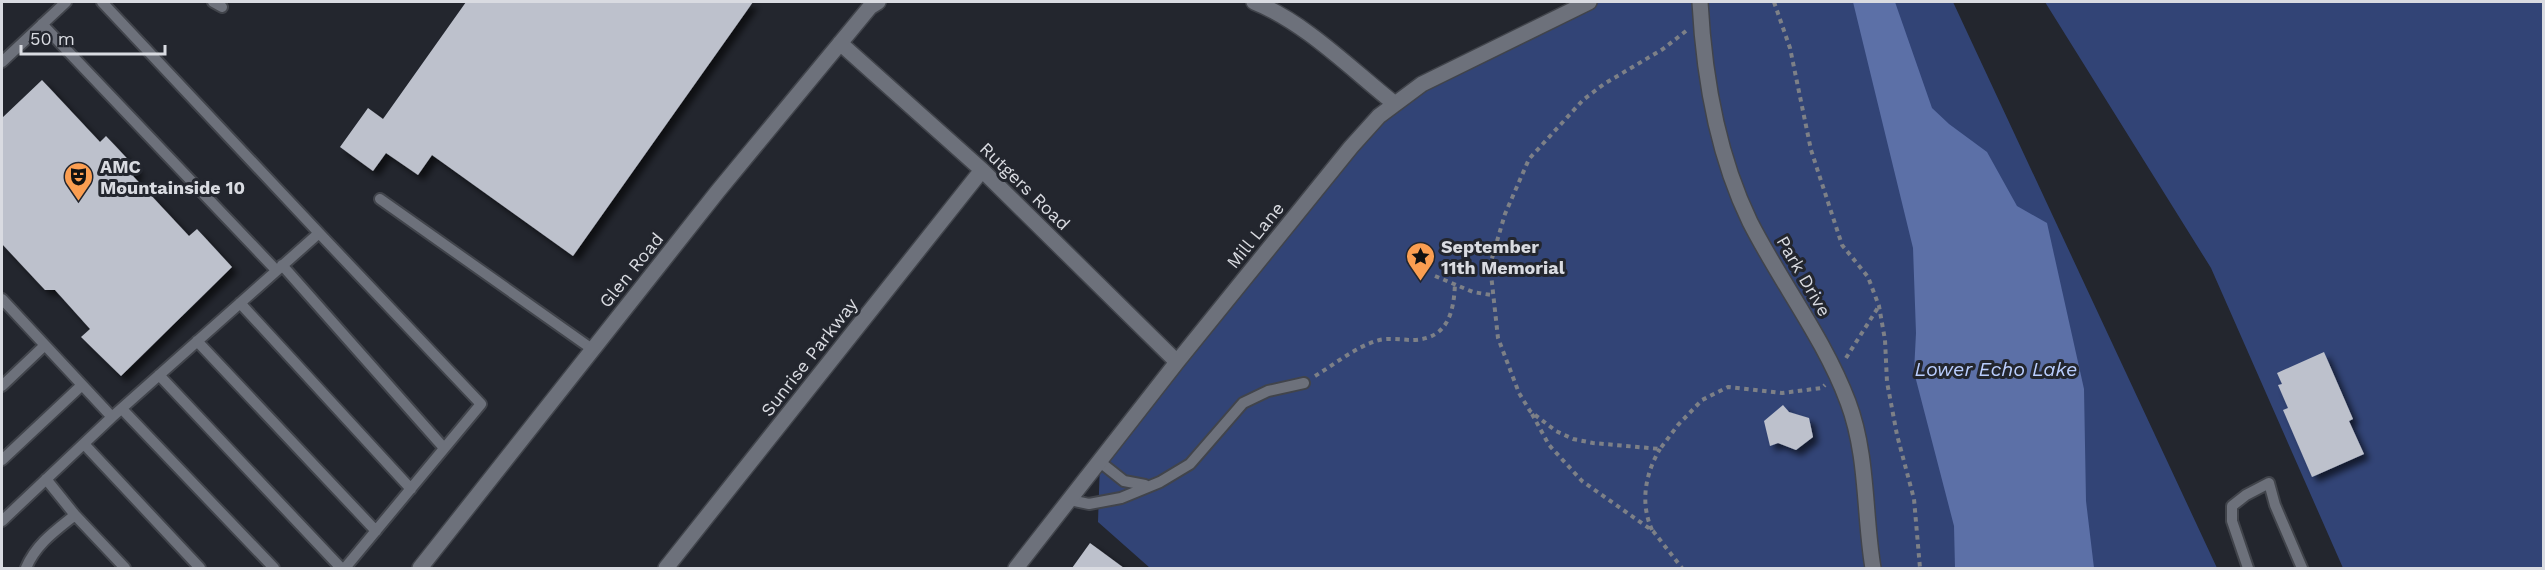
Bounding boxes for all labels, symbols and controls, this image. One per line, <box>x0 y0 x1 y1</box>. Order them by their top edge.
scale bar <box>21 18 165 56</box>
text: 50 m <box>30 28 75 49</box>
street label: Rutgers Road <box>976 138 1074 234</box>
place label: AMC Mountainside 10 <box>100 156 245 198</box>
theatre icon: AMC Mountainside 10 <box>63 160 95 202</box>
street label: Mill Lane <box>1222 198 1288 272</box>
street label: Glen Road <box>594 228 668 312</box>
street label: Park Drive <box>1773 232 1835 320</box>
place label: September 11th Memorial <box>1441 236 1565 278</box>
place icon: September 11th Memorial <box>1404 240 1436 282</box>
street label: Sunrise Parkway <box>756 293 862 420</box>
water label: Lower Echo Lake <box>1915 357 2077 381</box>

